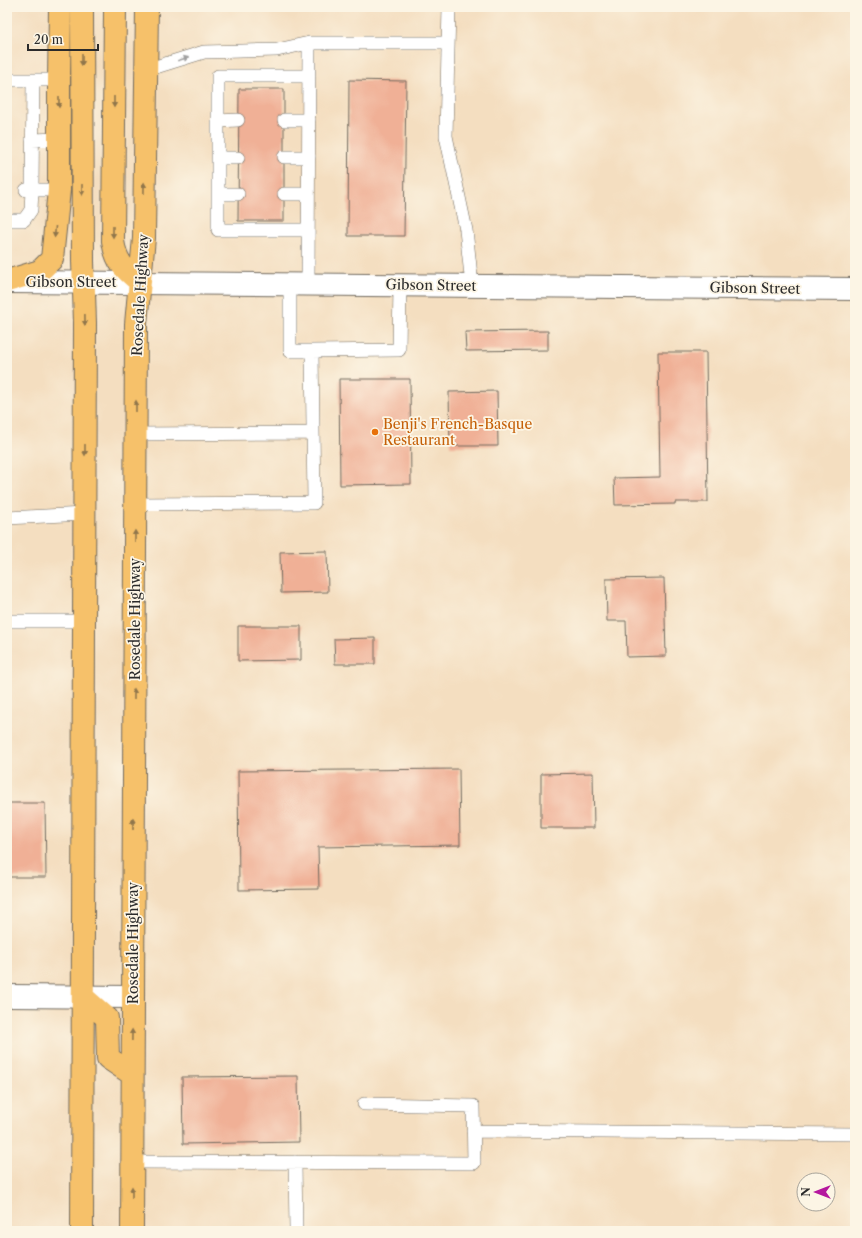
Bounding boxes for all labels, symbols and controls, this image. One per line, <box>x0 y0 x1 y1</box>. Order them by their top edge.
scale bar <box>28 26 98 52</box>
text: 20 m <box>34 32 63 47</box>
one-way arrow <box>79 54 85 67</box>
one-way arrow <box>177 56 189 62</box>
one-way arrow <box>56 96 62 109</box>
one-way arrow <box>111 96 117 109</box>
one-way arrow <box>141 181 147 194</box>
one-way arrow <box>79 184 85 197</box>
one-way arrow <box>52 226 59 238</box>
one-way arrow <box>110 226 116 239</box>
street label: Rosedale Highway <box>128 233 152 357</box>
street label: Gibson Street <box>26 273 116 291</box>
street label: Gibson Street <box>385 275 477 295</box>
street label: Gibson Street <box>709 278 801 298</box>
one-way arrow <box>82 314 88 327</box>
one-way arrow <box>133 399 139 412</box>
place label: Benji's French-Basque Restaurant <box>383 415 532 449</box>
marker: Benji's French-Basque Restaurant <box>370 427 380 437</box>
one-way arrow <box>82 444 88 457</box>
one-way arrow <box>132 529 138 542</box>
street label: Rosedale Highway <box>126 558 144 680</box>
one-way arrow <box>131 687 137 700</box>
one-way arrow <box>130 817 136 830</box>
street label: Rosedale Highway <box>124 882 142 1004</box>
one-way arrow <box>129 1028 135 1041</box>
north arrow <box>796 1172 836 1212</box>
one-way arrow <box>129 1185 135 1198</box>
text: N <box>799 1187 813 1197</box>

